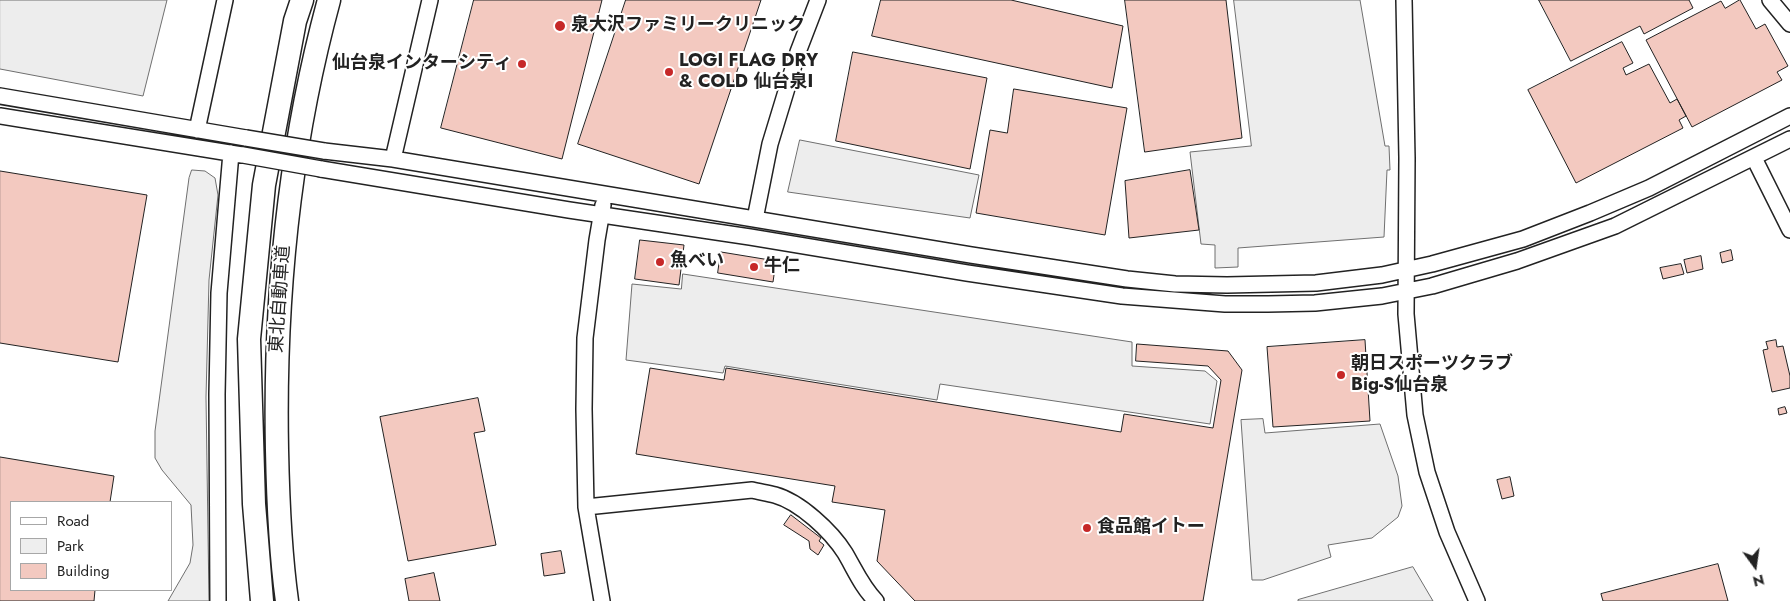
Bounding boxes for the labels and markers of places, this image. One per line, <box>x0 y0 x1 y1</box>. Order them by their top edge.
place label: 泉大沢ファミリークリニック <box>571 15 805 37</box>
marker: 泉大沢ファミリークリニック <box>553 19 567 33</box>
place label: LOGI FLAG DRY & COLD 仙台泉I <box>679 51 818 94</box>
place label: 仙台泉インターシティ <box>332 53 512 75</box>
marker: 仙台泉インターシティ <box>516 58 528 70</box>
marker: LOGI FLAG DRY & COLD 仙台泉I <box>663 66 675 78</box>
place label: 魚べい <box>670 251 724 273</box>
marker: 魚べい <box>654 256 666 268</box>
place label: 牛仁 <box>764 256 800 278</box>
marker: 牛仁 <box>748 261 760 273</box>
place label: 朝日スポーツクラブ Big-S仙台泉 <box>1351 354 1513 396</box>
marker: 朝日スポーツクラブ Big-S仙台泉 <box>1335 369 1347 381</box>
place label: 食品館イトー <box>1097 517 1205 539</box>
marker: 食品館イトー <box>1081 522 1093 534</box>

